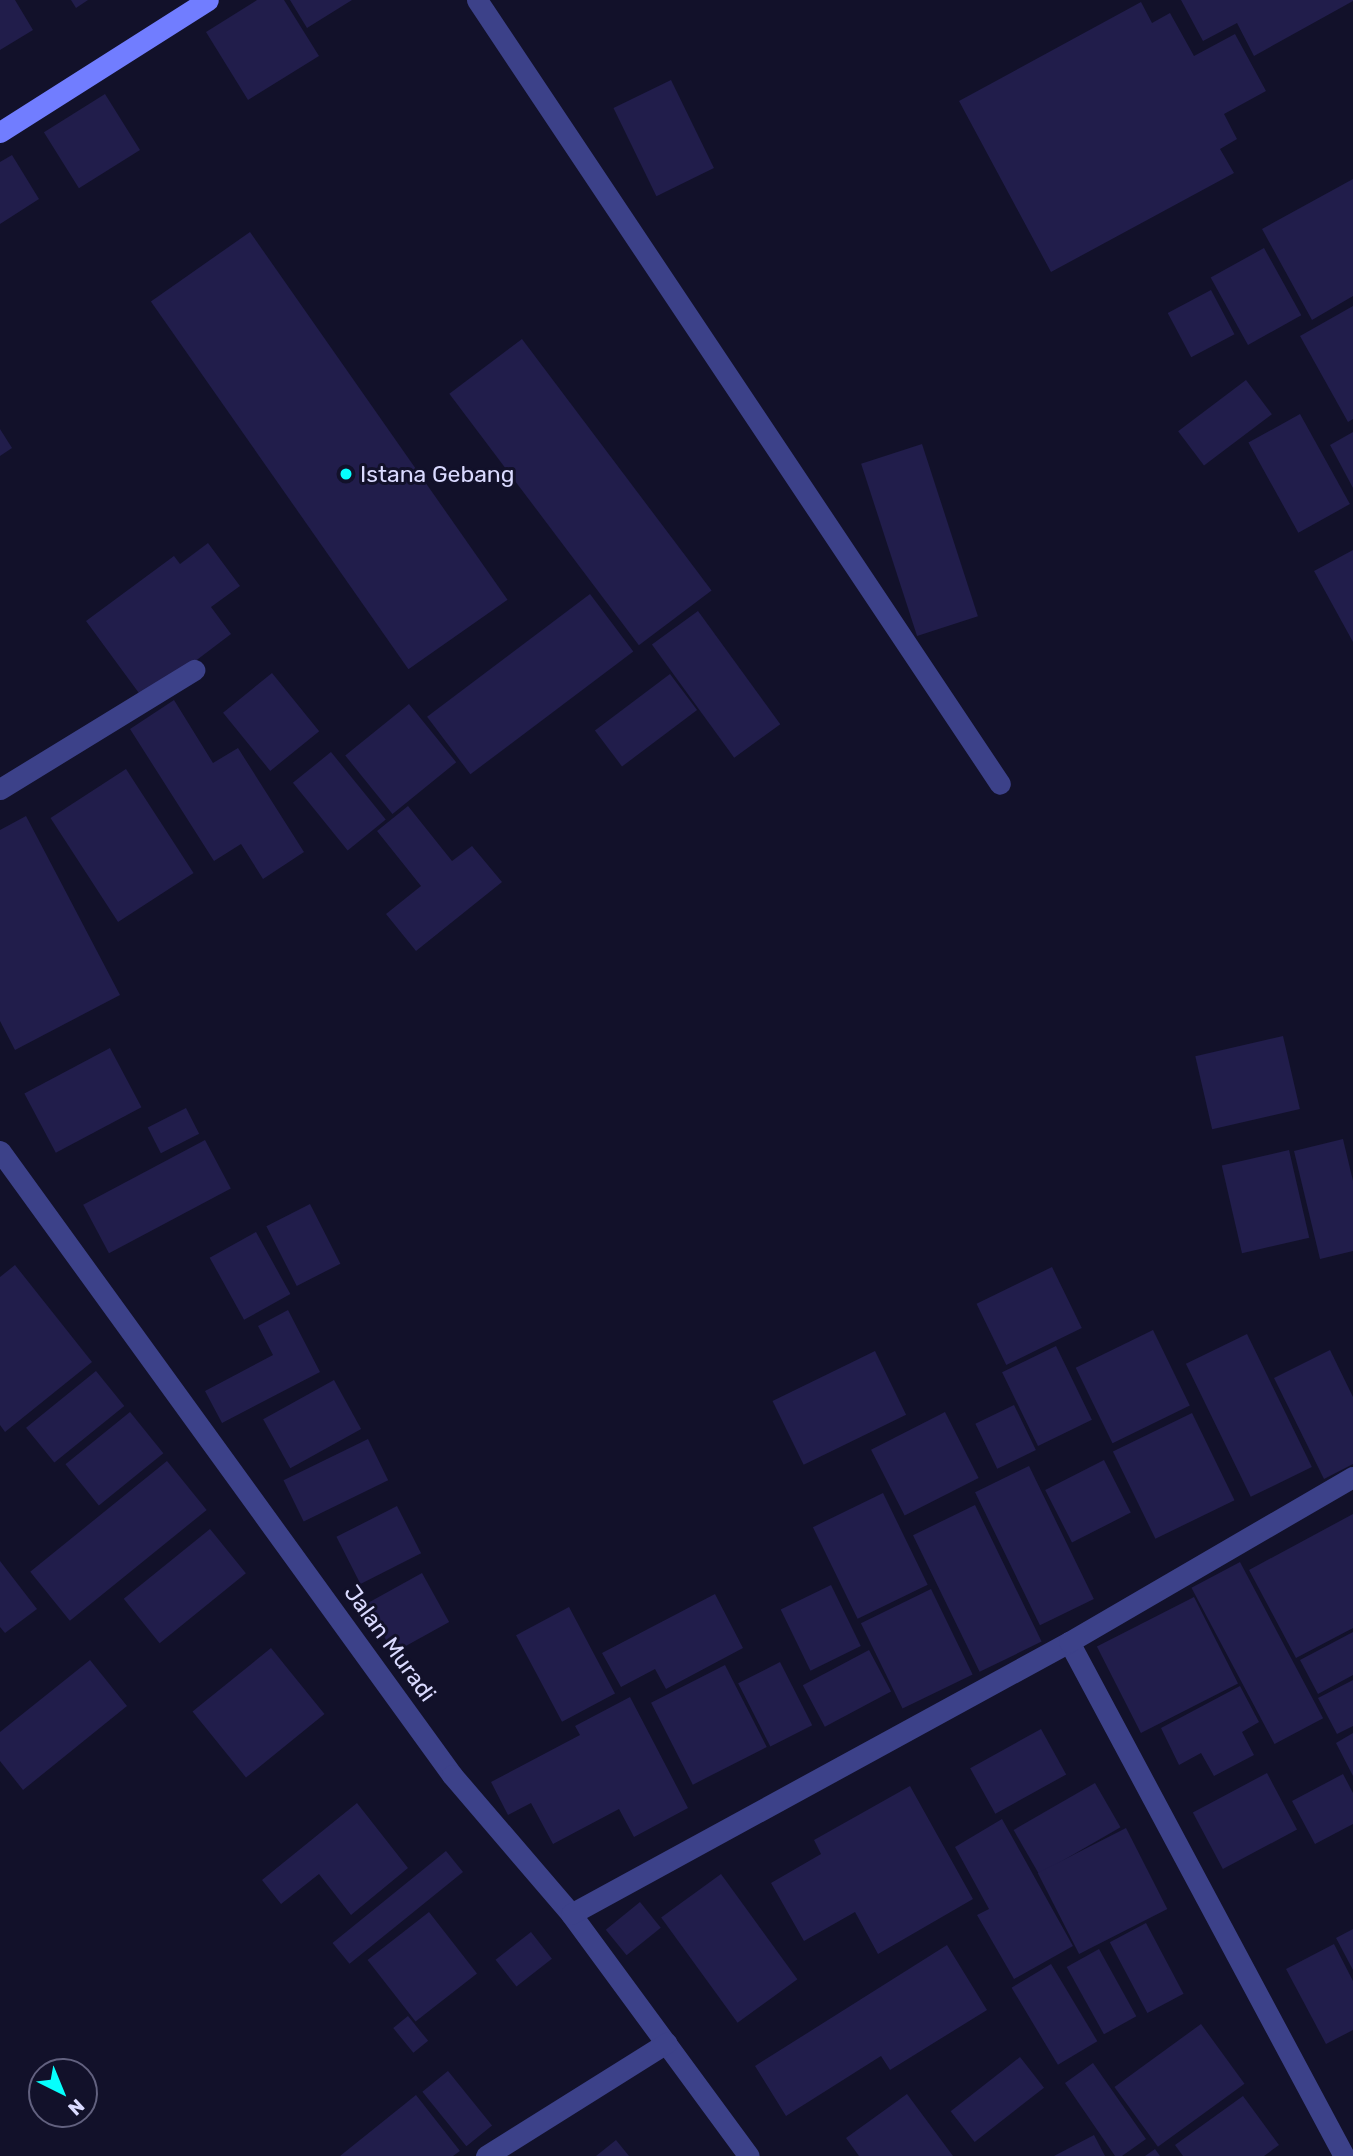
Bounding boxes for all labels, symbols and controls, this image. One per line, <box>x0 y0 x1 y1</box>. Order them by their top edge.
place label: Istana Gebang <box>360 460 515 488</box>
marker: Istana Gebang <box>338 466 354 482</box>
street label: Jalan Muradi <box>338 1579 442 1707</box>
north arrow <box>28 2058 98 2128</box>
text: N <box>63 2094 89 2120</box>

